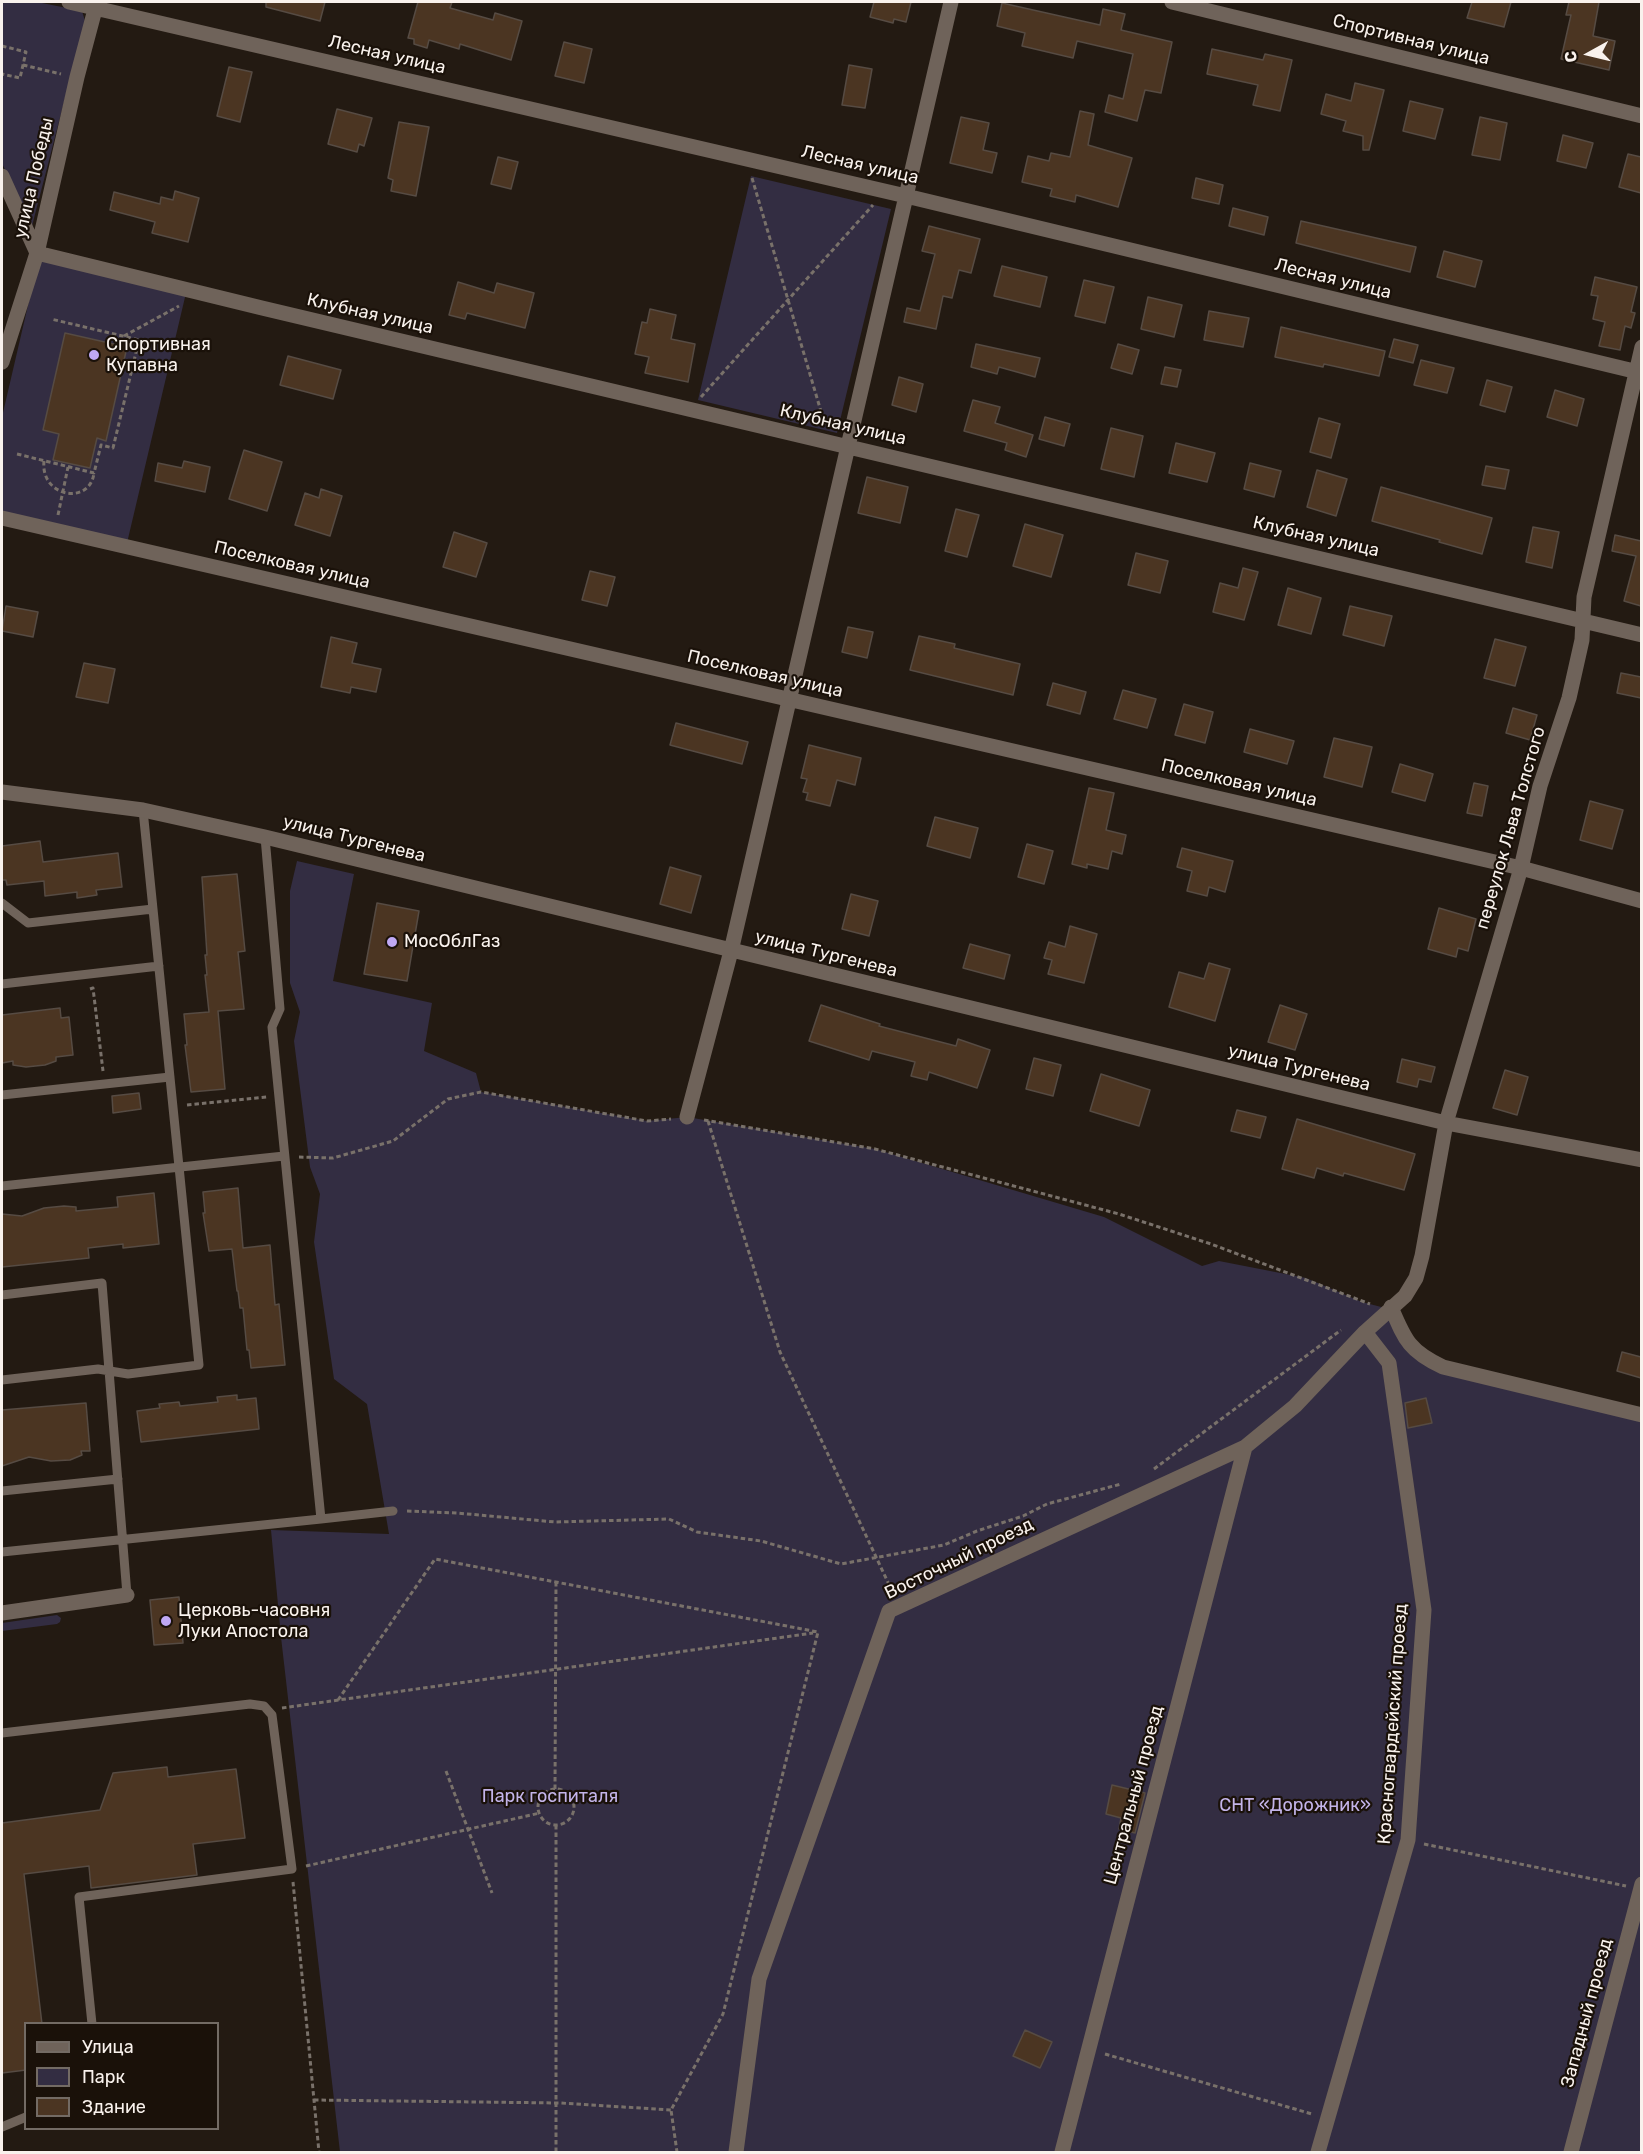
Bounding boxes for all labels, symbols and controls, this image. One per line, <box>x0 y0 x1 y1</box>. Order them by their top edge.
street label: Спортивная улица <box>1330 10 1492 70</box>
north arrow <box>1559 24 1619 84</box>
street label: Лесная улица <box>326 31 448 79</box>
text: С <box>1560 50 1581 63</box>
street label: улица Победы <box>10 115 58 241</box>
street label: Лесная улица <box>799 141 921 189</box>
street label: Лесная улица <box>1272 254 1394 304</box>
street label: Клубная улица <box>305 289 435 339</box>
place label: Спортивная Купавна <box>106 334 211 376</box>
marker: Спортивная Купавна <box>87 348 101 362</box>
street label: Клубная улица <box>778 400 908 450</box>
street label: Клубная улица <box>1251 512 1381 562</box>
street label: Поселковая улица <box>212 537 372 593</box>
street label: Поселковая улица <box>685 646 845 702</box>
street label: переулок Льва Толстого <box>1472 724 1550 932</box>
street label: Поселковая улица <box>1159 755 1319 811</box>
street label: улица Тургенева <box>281 811 427 867</box>
street label: улица Тургенева <box>753 926 899 982</box>
place label: МосОблГаз <box>404 931 500 953</box>
marker: МосОблГаз <box>385 935 399 949</box>
street label: улица Тургенева <box>1226 1040 1372 1096</box>
street label: Восточный проезд <box>881 1514 1037 1604</box>
place label: Церковь-часовня Луки Апостола <box>178 1600 330 1642</box>
street label: Красногвардейский проезд <box>1374 1603 1412 1845</box>
marker: Церковь-часовня Луки Апостола <box>159 1614 173 1628</box>
street label: Центральный проезд <box>1100 1703 1168 1887</box>
park label: Парк госпиталя <box>482 1786 618 1808</box>
park label: СНТ «Дорожник» <box>1219 1795 1371 1817</box>
street label: Западный проезд <box>1557 1936 1617 2090</box>
legend <box>24 2022 219 2130</box>
text: Улица <box>82 2036 134 2058</box>
text: Парк <box>82 2066 125 2088</box>
text: Здание <box>82 2096 146 2118</box>

